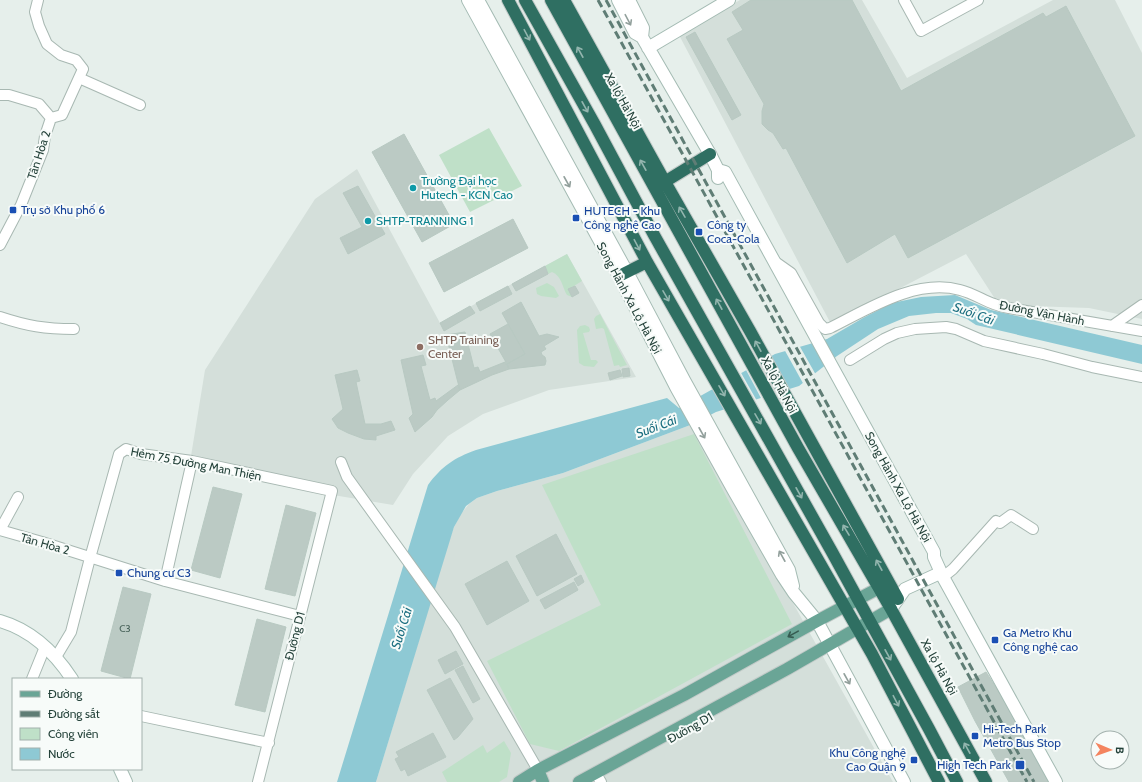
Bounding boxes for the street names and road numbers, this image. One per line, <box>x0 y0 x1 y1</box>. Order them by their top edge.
street label: Xa lộ Hà Nội <box>602 70 645 131</box>
street label: Tân Hòa 2 <box>24 129 53 181</box>
street label: Song Hành Xa Lộ Hà Nội <box>594 239 665 356</box>
street label: Đường Vận Hành <box>998 297 1086 328</box>
street label: Xa lộ Hà Nội <box>758 354 801 416</box>
street label: Song Hành Xa Lộ Hà Nội <box>862 429 935 545</box>
street label: Hẻm 75 Đường Man Thiện <box>129 443 263 484</box>
street label: Tân Hòa 2 <box>19 529 71 558</box>
street label: Đường D1 <box>281 610 308 662</box>
street label: Xa lộ Hà Nội <box>918 636 961 697</box>
street label: Đường D1 <box>664 709 715 746</box>

